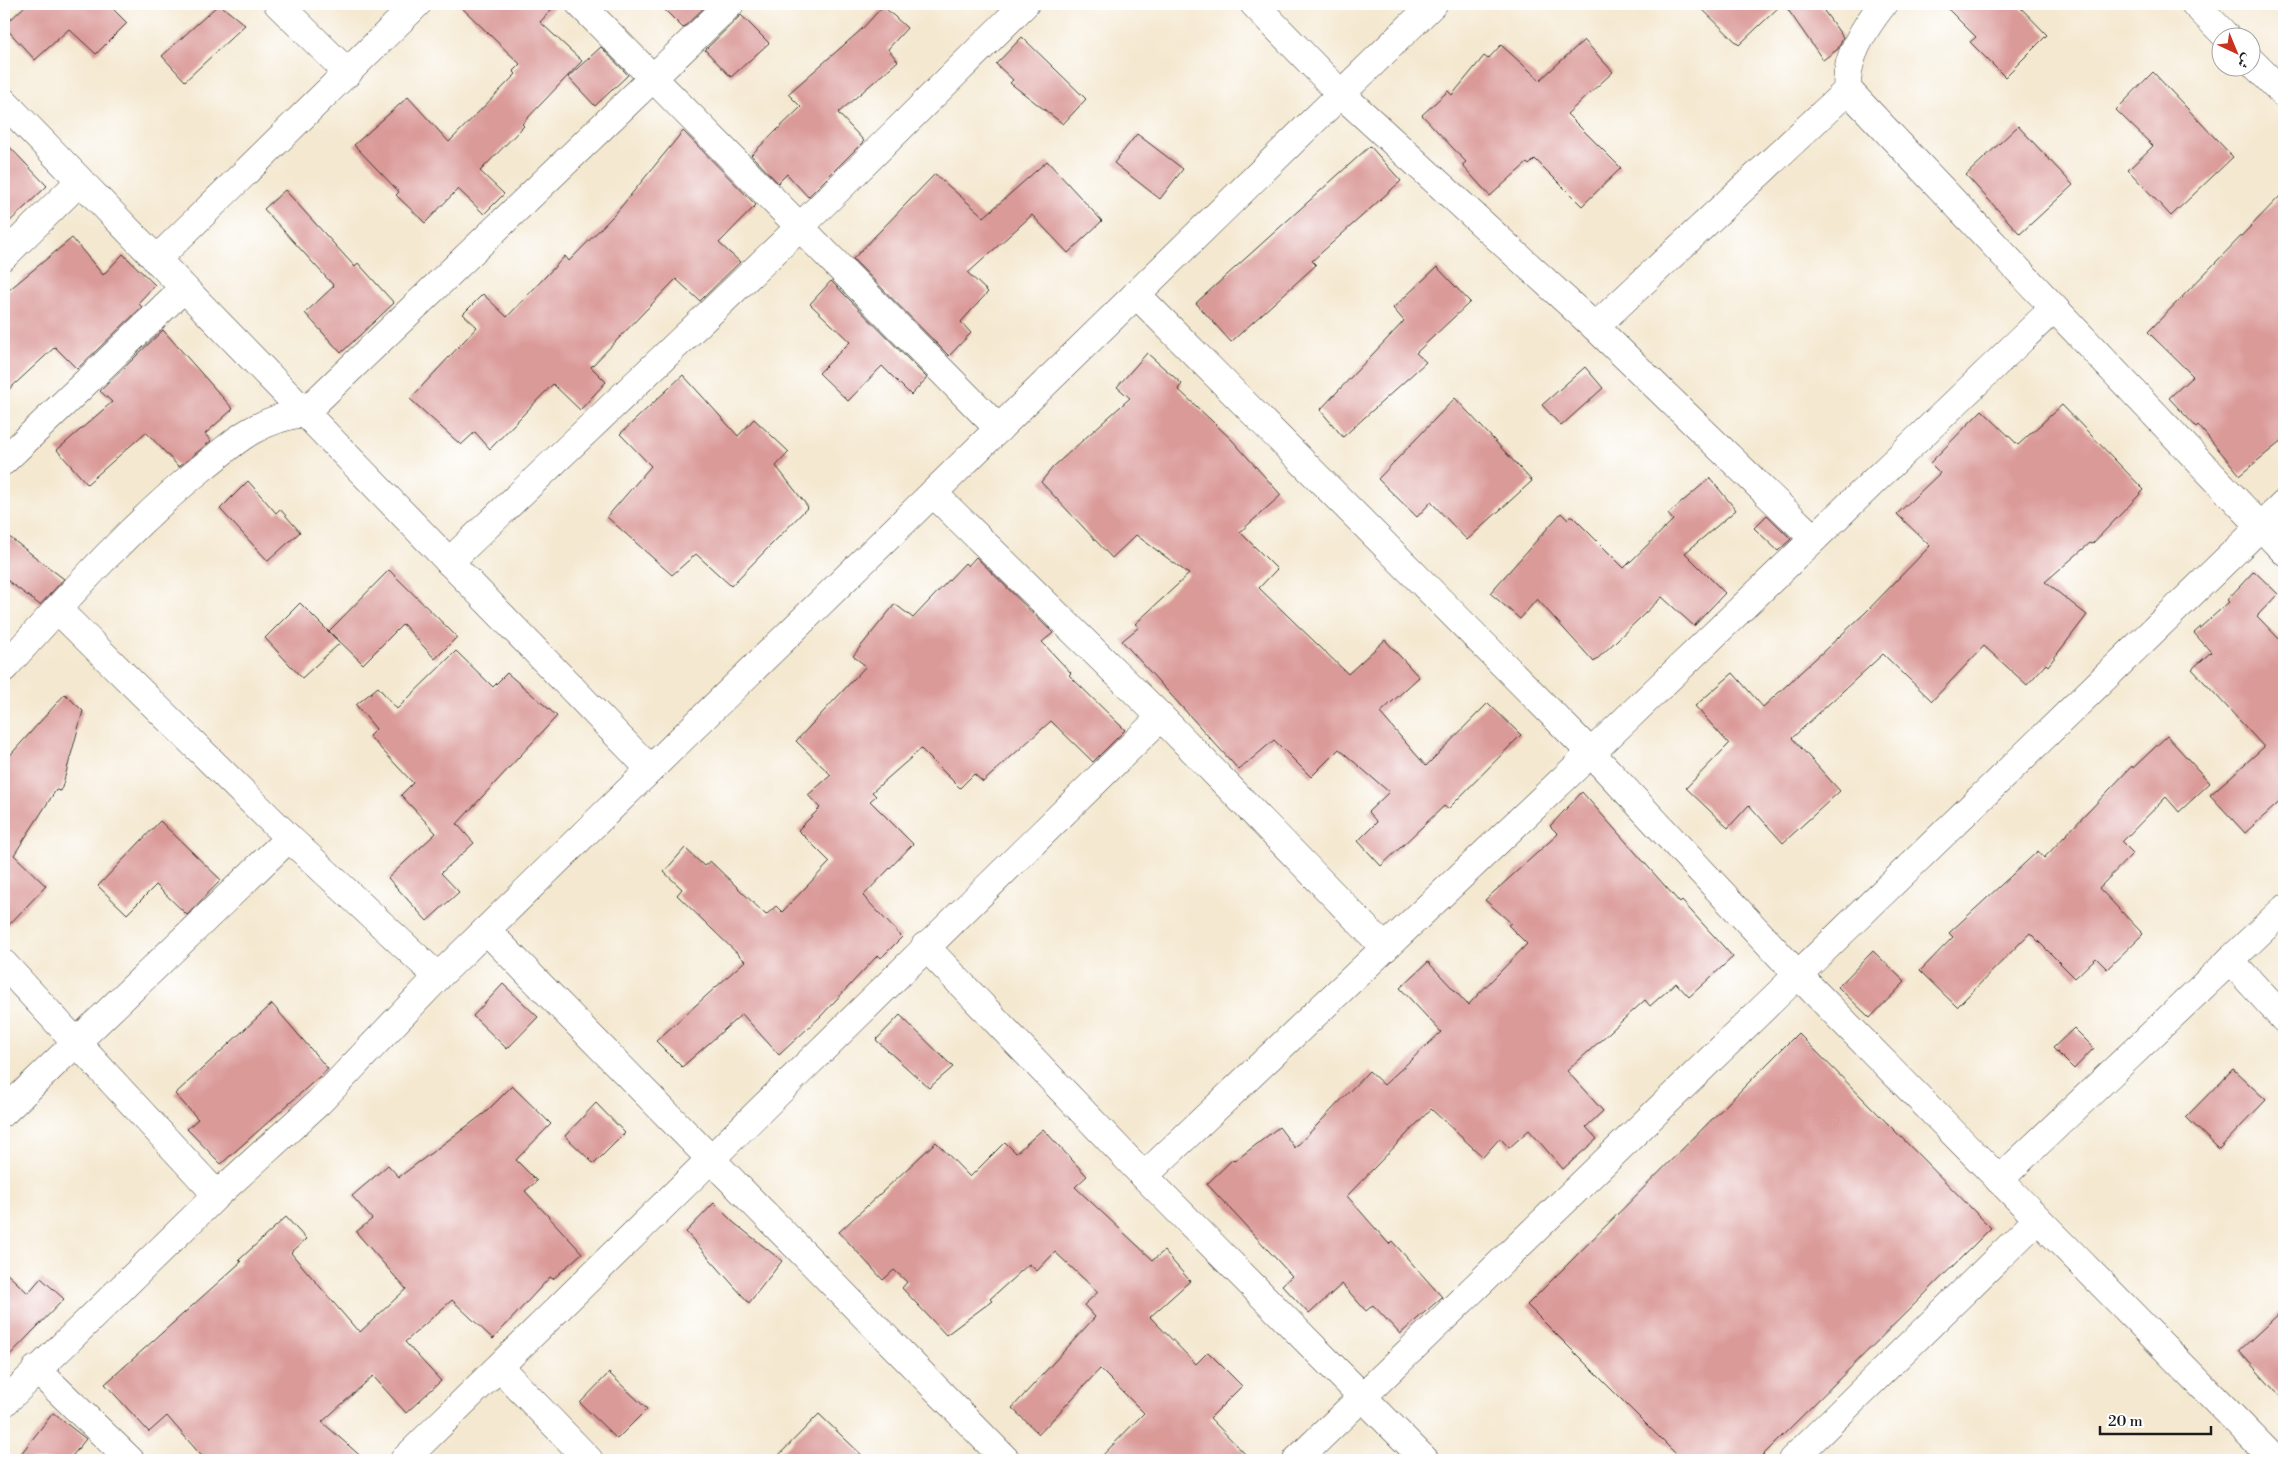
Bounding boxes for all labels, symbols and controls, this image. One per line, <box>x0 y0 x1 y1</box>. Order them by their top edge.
north arrow <box>2210 28 2260 78</box>
text: ش <box>2233 49 2256 72</box>
scale bar <box>2100 1404 2212 1436</box>
text: 20 m <box>2108 1412 2143 1431</box>

